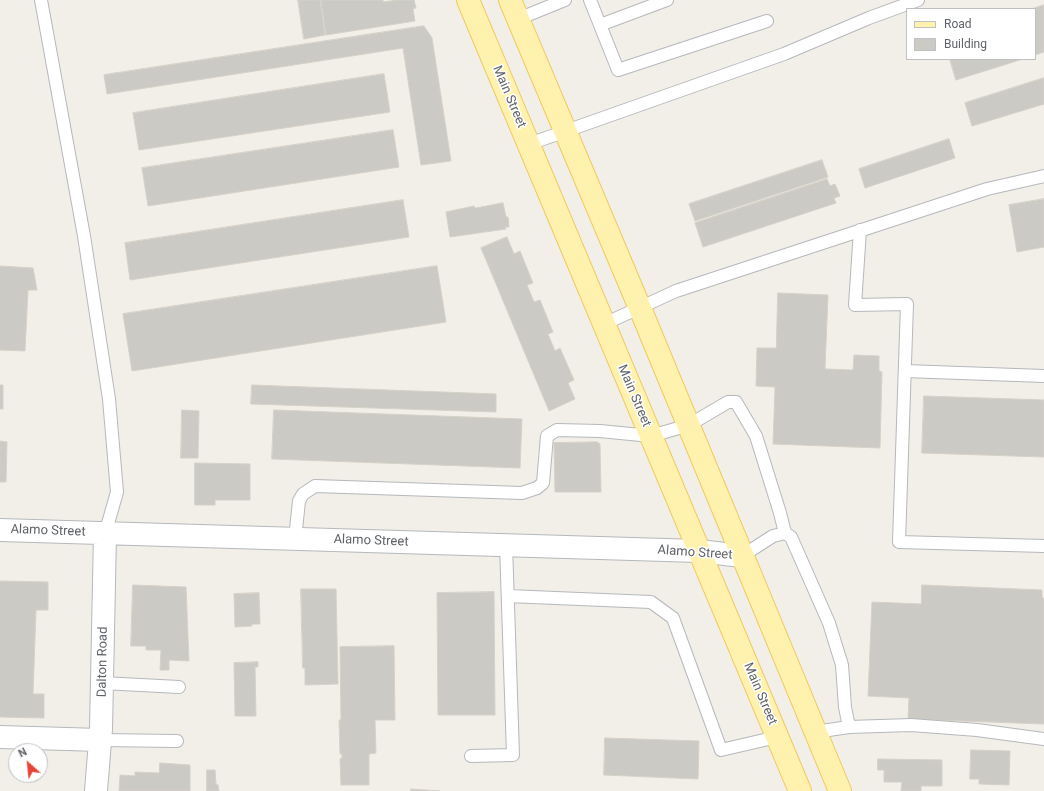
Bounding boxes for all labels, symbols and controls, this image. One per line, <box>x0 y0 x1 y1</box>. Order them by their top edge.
legend <box>906 8 1036 60</box>
text: Road <box>944 17 972 31</box>
text: Building <box>944 37 987 51</box>
street label: Main Street <box>489 63 529 131</box>
street label: Main Street <box>614 362 654 430</box>
street label: Alamo Street <box>10 522 86 540</box>
street label: Alamo Street <box>333 532 409 550</box>
street label: Alamo Street <box>657 543 733 563</box>
street label: Dalton Road <box>95 627 111 697</box>
street label: Main Street <box>740 660 780 728</box>
north arrow <box>8 743 48 783</box>
text: N <box>16 745 29 760</box>

